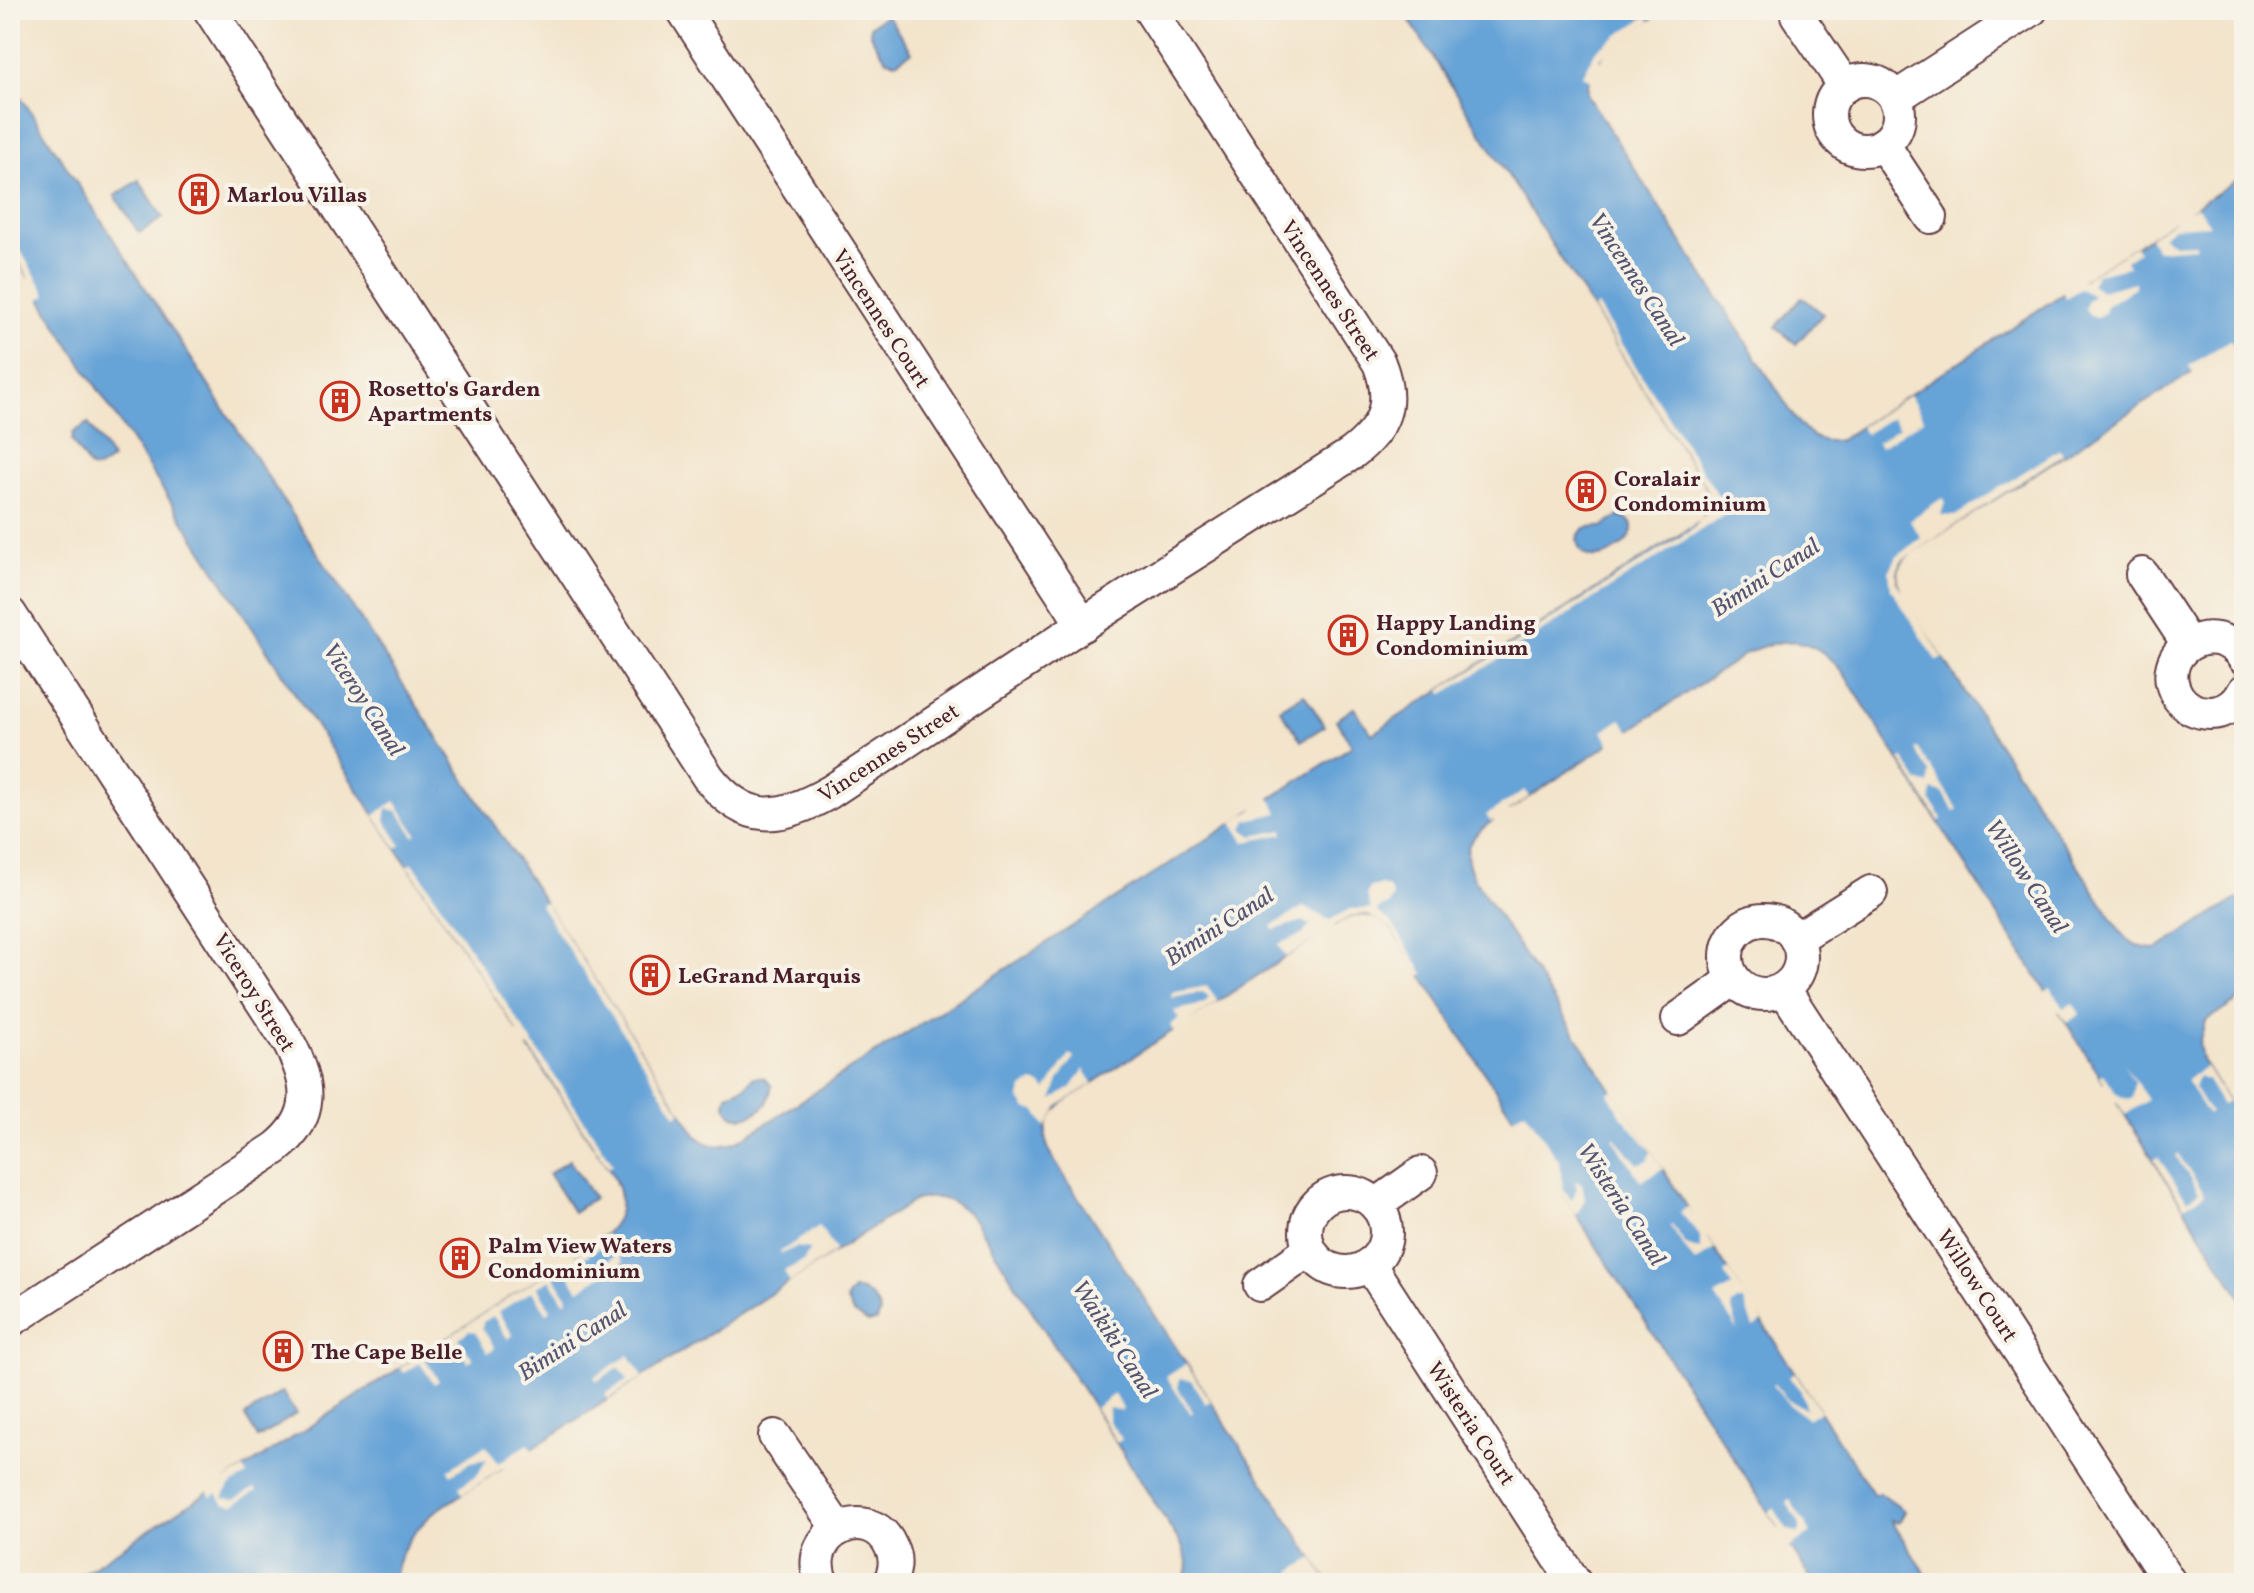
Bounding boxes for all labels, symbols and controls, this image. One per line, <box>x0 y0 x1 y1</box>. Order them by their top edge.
building icon: Marlou Villas <box>178 173 220 215</box>
place label: Marlou Villas <box>227 181 367 212</box>
water label: Vincennes Canal <box>1579 206 1692 354</box>
street label: Vincennes Street <box>1272 215 1386 368</box>
street label: Vincennes Court <box>823 244 937 395</box>
place label: Rosetto's Garden Apartments <box>368 375 541 431</box>
building icon: Rosetto's Garden Apartments <box>319 380 361 422</box>
place label: Coralair Condominium <box>1614 465 1767 521</box>
building icon: Coralair Condominium <box>1565 470 1607 512</box>
water label: Bimini Canal <box>1705 531 1827 627</box>
place label: Happy Landing Condominium <box>1376 609 1536 665</box>
building icon: Happy Landing Condominium <box>1327 614 1369 656</box>
water label: Viceroy Canal <box>313 636 412 764</box>
street label: Vincennes Street <box>813 697 966 811</box>
water label: Willow Canal <box>1976 813 2075 941</box>
water label: Bimini Canal <box>1159 880 1281 976</box>
street label: Viceroy Street <box>204 928 302 1059</box>
building icon: LeGrand Marquis <box>629 954 671 996</box>
place label: LeGrand Marquis <box>678 962 861 993</box>
water label: Wisteria Canal <box>1568 1137 1673 1273</box>
street label: Willow Court <box>1928 1224 2024 1349</box>
place label: Palm View Waters Condominium <box>488 1232 672 1288</box>
building icon: Palm View Waters Condominium <box>439 1237 481 1279</box>
water label: Waikiki Canal <box>1062 1274 1164 1406</box>
water label: Bimini Canal <box>512 1295 634 1391</box>
building icon: The Cape Belle <box>262 1330 304 1372</box>
place label: The Cape Belle <box>311 1338 462 1369</box>
street label: Wisteria Court <box>1418 1356 1522 1493</box>

